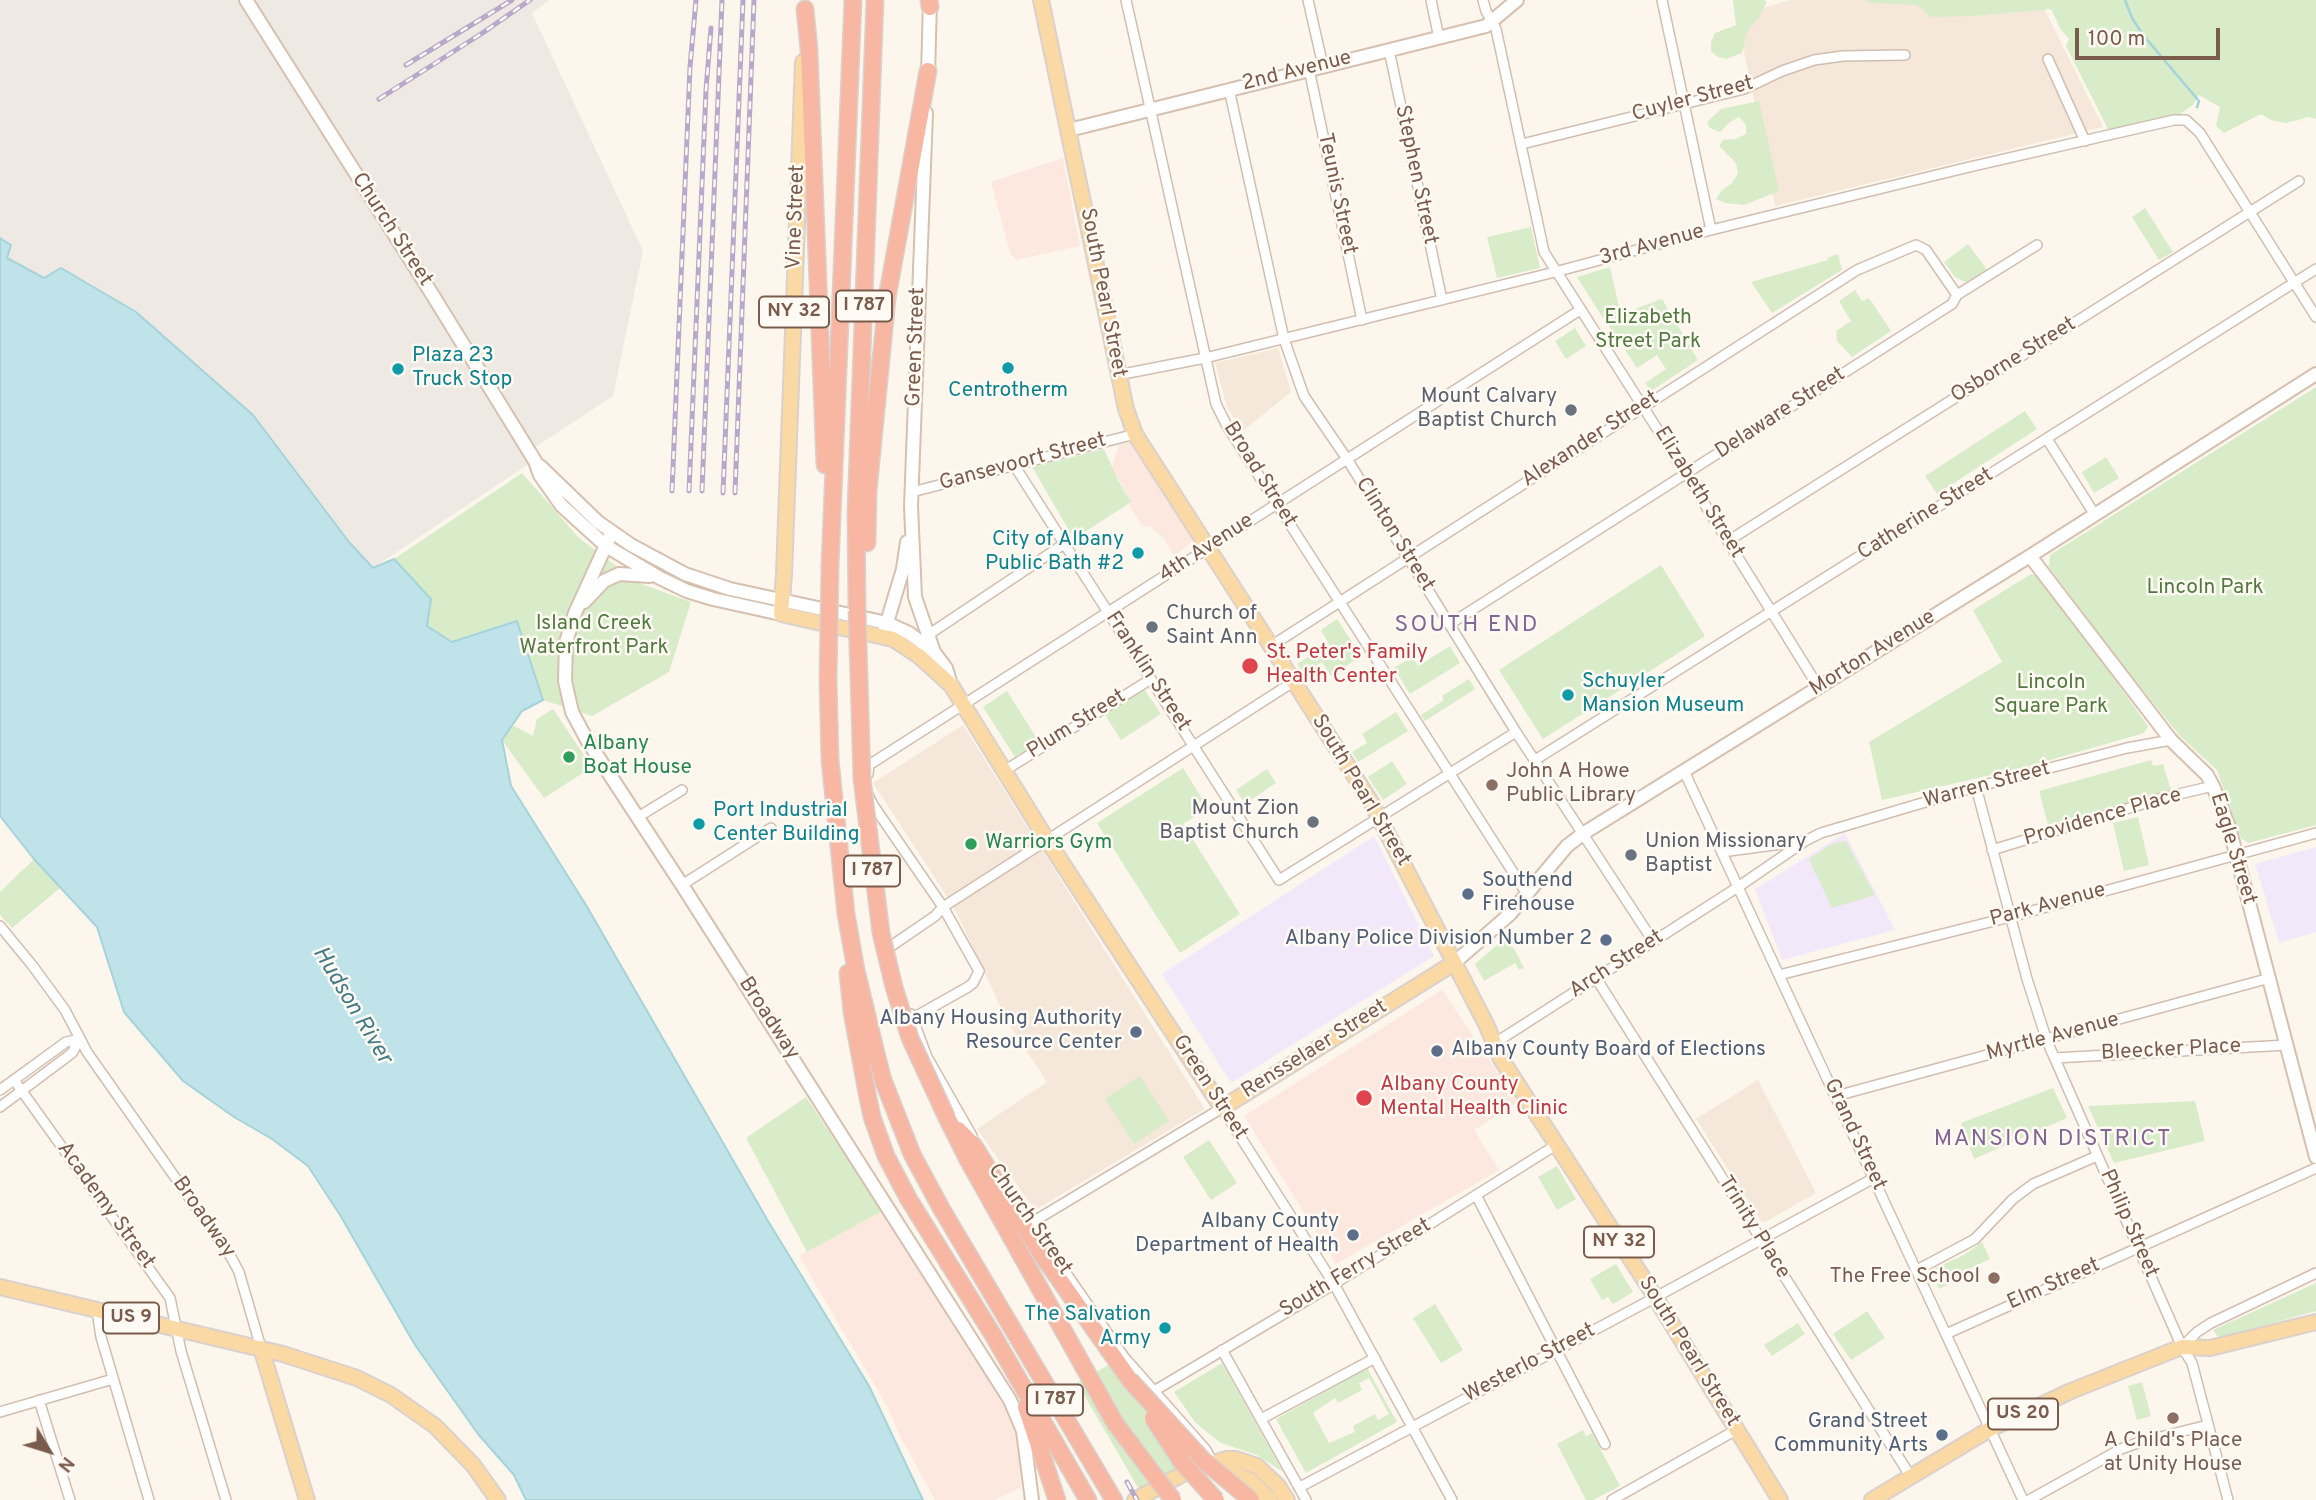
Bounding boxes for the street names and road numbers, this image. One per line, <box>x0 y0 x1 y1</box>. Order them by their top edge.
street label: 2nd Avenue <box>1240 46 1354 98</box>
street label: Cuyler Street <box>1630 72 1756 128</box>
street label: Stephen Street <box>1388 103 1442 247</box>
street label: Teunis Street <box>1311 131 1361 257</box>
street label: Vine Street <box>783 164 811 270</box>
street label: Church Street <box>345 169 437 291</box>
street label: South Pearl Street <box>1073 206 1131 380</box>
street label: 3rd Avenue <box>1597 220 1707 272</box>
street label: Green Street <box>902 287 932 407</box>
road number: I 787 <box>836 290 892 322</box>
road number: NY 32 <box>759 296 829 328</box>
street label: Osborne Street <box>1947 313 2081 409</box>
street label: Delaware Street <box>1711 363 1851 465</box>
street label: Alexander Street <box>1518 386 1664 494</box>
street label: Broad Street <box>1217 418 1301 532</box>
street label: Elizabeth Street <box>1647 423 1749 563</box>
street label: Gansevoort Street <box>937 429 1109 497</box>
street label: Catherine Street <box>1854 463 1998 567</box>
street label: Clinton Street <box>1349 473 1439 597</box>
street label: 4th Avenue <box>1155 509 1259 589</box>
street label: Morton Avenue <box>1806 605 1940 703</box>
street label: Franklin Street <box>1099 607 1195 737</box>
street label: Plum Street <box>1023 685 1131 765</box>
street label: South Pearl Street <box>1305 711 1415 871</box>
street label: Warren Street <box>1921 757 2053 815</box>
street label: Providence Place <box>2021 783 2185 853</box>
street label: Eagle Street <box>2203 790 2261 908</box>
road number: I 787 <box>844 856 900 886</box>
street label: Park Avenue <box>1988 878 2108 934</box>
street label: Arch Street <box>1565 925 1669 1005</box>
street label: Broadway <box>732 973 804 1065</box>
street label: Rensselaer Street <box>1238 995 1392 1105</box>
street label: Myrtle Avenue <box>1984 1008 2122 1068</box>
street label: Green Street <box>1166 1031 1252 1145</box>
street label: Bleecker Place <box>2100 1035 2242 1067</box>
street label: Grand Street <box>1817 1075 1891 1195</box>
street label: Academy Street <box>51 1138 159 1274</box>
street label: Church Street <box>981 1159 1077 1281</box>
street label: Philip Street <box>2093 1166 2163 1282</box>
street label: Broadway <box>166 1172 240 1264</box>
street label: Trinity Place <box>1711 1172 1795 1284</box>
street label: South Ferry Street <box>1276 1214 1436 1324</box>
road number: NY 32 <box>1584 1226 1654 1258</box>
street label: Elm Street <box>2004 1253 2104 1317</box>
street label: South Pearl Street <box>1632 1272 1744 1432</box>
road number: US 9 <box>103 1302 159 1334</box>
street label: Westerlo Street <box>1460 1319 1600 1409</box>
road number: I 787 <box>1027 1384 1083 1416</box>
road number: US 20 <box>1988 1398 2058 1430</box>

